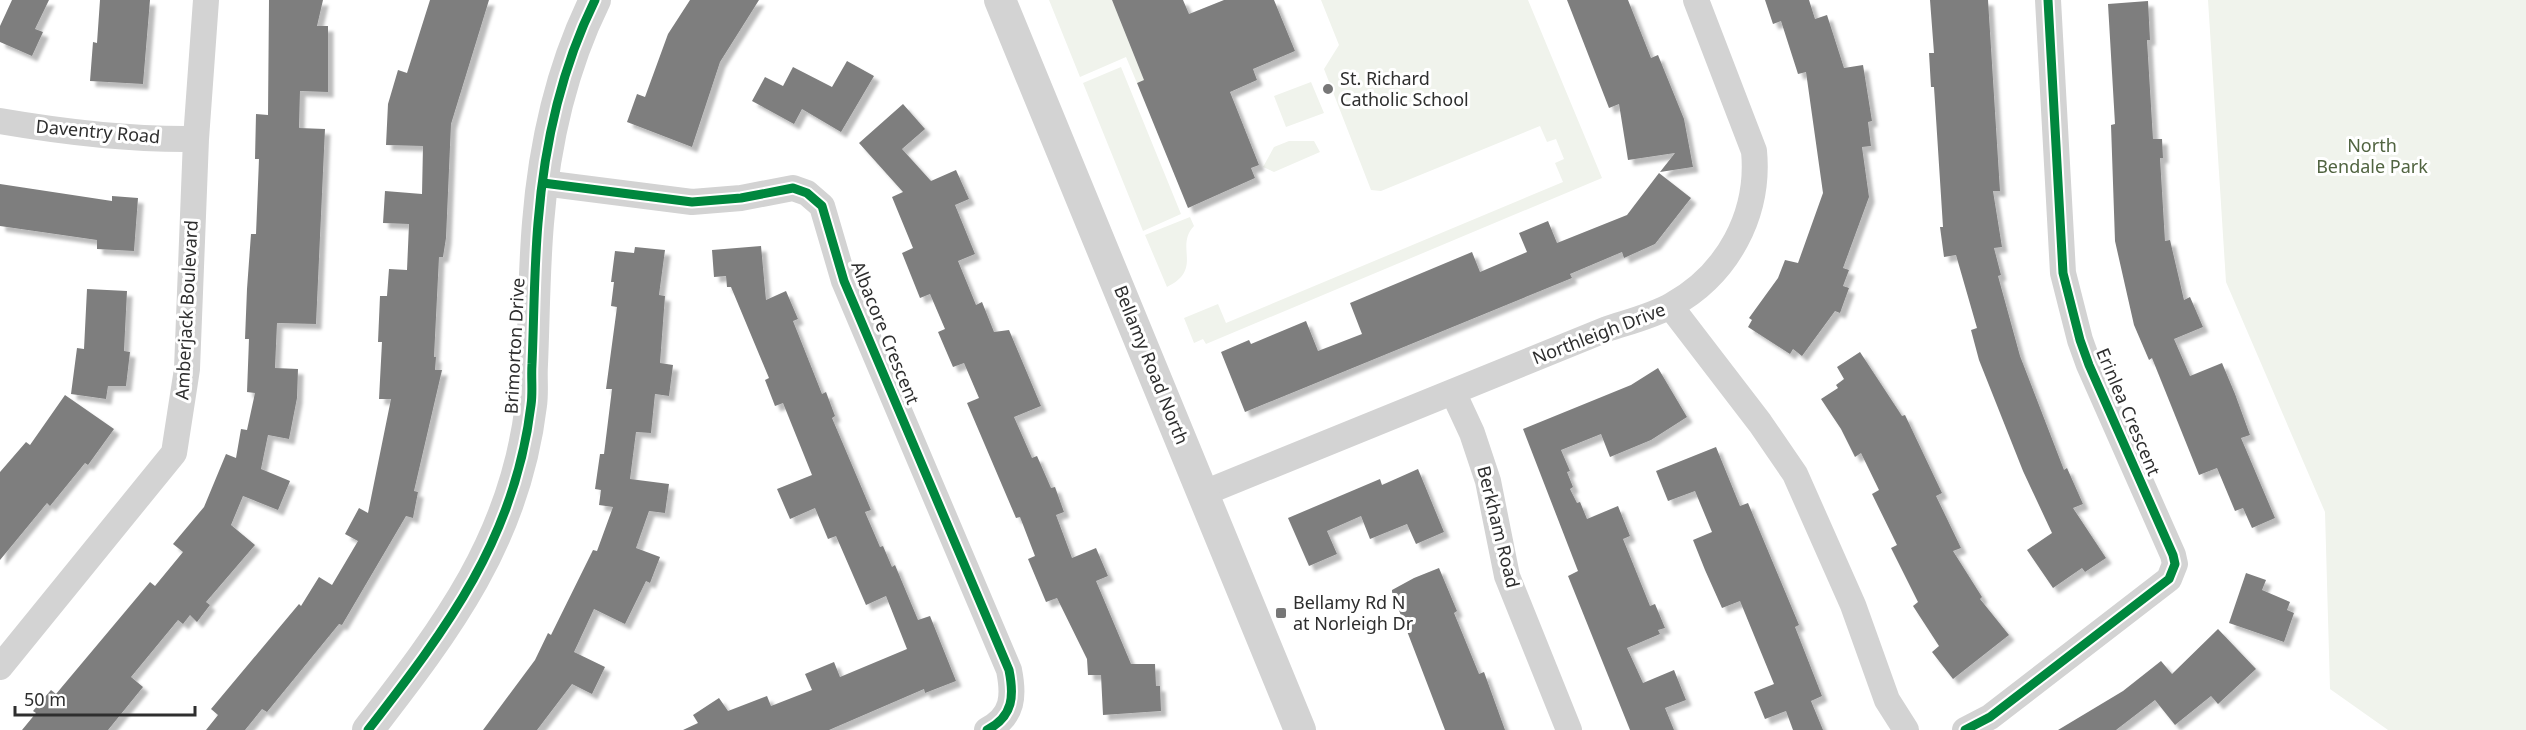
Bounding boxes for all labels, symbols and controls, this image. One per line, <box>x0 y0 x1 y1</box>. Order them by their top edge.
place label: St. Richard Catholic School <box>1340 66 1469 111</box>
marker: St. Richard Catholic School <box>1321 82 1335 96</box>
street label: Daventry Road <box>35 114 161 148</box>
park label: North Bendale Park <box>2316 133 2428 178</box>
street label: Amberjack Boulevard <box>169 219 203 401</box>
street label: Albacore Crescent <box>846 257 926 408</box>
street label: Brimorton Drive <box>498 277 530 415</box>
street label: Bellamy Road North <box>1109 282 1195 448</box>
street label: Northleigh Drive <box>1529 297 1669 369</box>
street label: Erinlea Crescent <box>2091 344 2167 480</box>
street label: Berkham Road <box>1472 463 1526 590</box>
place label: Bellamy Rd N at Norleigh Dr <box>1293 590 1414 635</box>
marker: Bellamy Rd N at Norleigh Dr <box>1274 606 1288 620</box>
scale bar <box>15 679 195 717</box>
text: 50 m <box>24 687 66 711</box>

